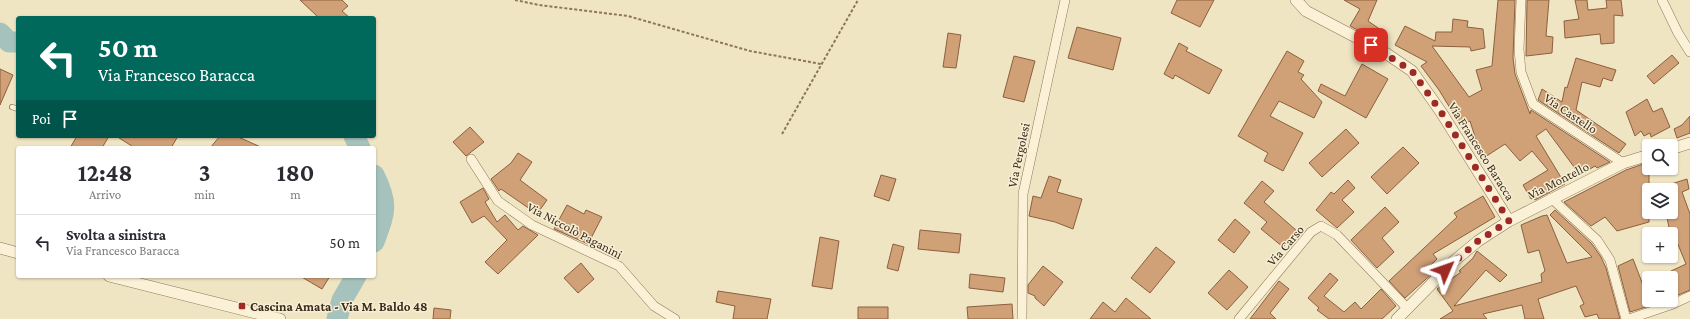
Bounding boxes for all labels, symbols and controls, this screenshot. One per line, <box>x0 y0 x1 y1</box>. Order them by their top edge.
pin <box>1354 28 1388 62</box>
icon: left <box>32 32 84 84</box>
text: 50 m <box>98 32 158 63</box>
icon: arrive <box>1360 34 1382 56</box>
text: Via Francesco Baracca <box>98 65 255 85</box>
street label: Via Castello <box>1541 90 1600 137</box>
street label: Via Francesco Baracca <box>1445 99 1518 203</box>
icon: arrive <box>59 108 81 130</box>
text: Poi <box>32 111 51 127</box>
street label: Via Pergolesi <box>1004 121 1033 189</box>
map controls <box>1642 139 1678 307</box>
button: search <box>1642 139 1678 175</box>
text: 12:48 <box>78 159 133 186</box>
text: 3 <box>199 159 210 186</box>
text: 180 <box>277 159 314 186</box>
street label: Via Montello <box>1525 159 1591 202</box>
button: layers <box>1642 183 1678 219</box>
text: Arrivo <box>89 187 121 202</box>
text: min <box>194 187 215 202</box>
text: m <box>290 187 301 202</box>
street label: Via Niccolò Paganini <box>525 199 626 262</box>
street label: Via Carso <box>1264 222 1307 269</box>
text: Svolta a sinistra <box>66 227 166 243</box>
button: + <box>1642 227 1678 263</box>
icon: left <box>32 232 54 254</box>
text: 50 m <box>330 235 360 251</box>
text: Via Francesco Baracca <box>66 243 179 258</box>
position arrow <box>1424 249 1466 291</box>
button: − <box>1642 271 1678 307</box>
place label: Cascina Amata - Via M. Baldo 48 <box>250 299 428 314</box>
marker: Cascina Amata - Via M. Baldo 48 <box>237 301 247 311</box>

